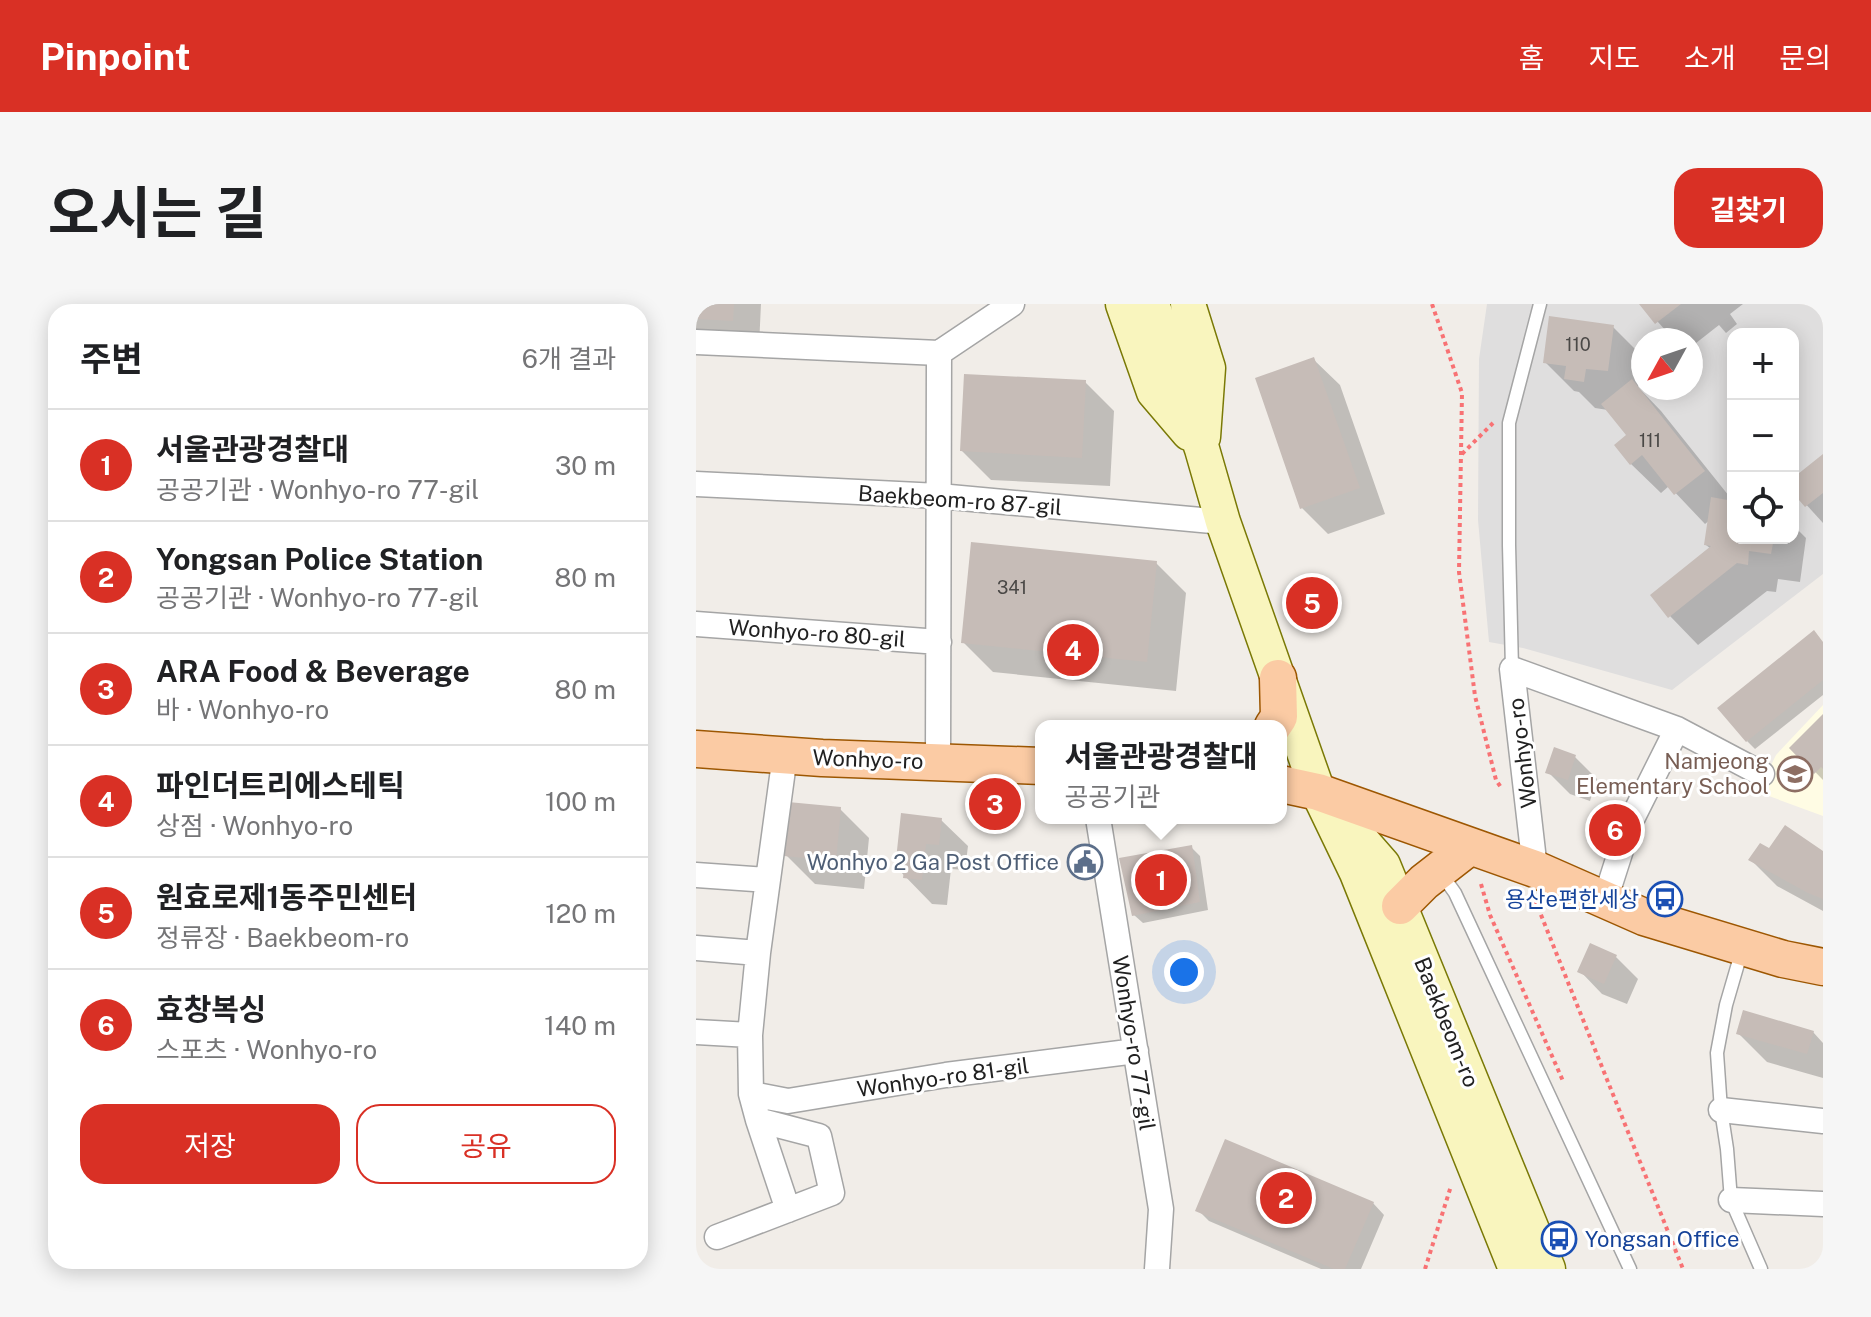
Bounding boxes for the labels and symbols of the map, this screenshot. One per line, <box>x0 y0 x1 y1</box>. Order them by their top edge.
north arrow <box>1631 328 1703 400</box>
house number: 110 <box>1565 334 1591 355</box>
house number: 111 <box>1639 430 1661 451</box>
street label: Baekbeom-ro 87-gil <box>857 480 1063 520</box>
pin: 5 <box>1286 573 1338 633</box>
house number: 341 <box>997 577 1027 598</box>
street label: Wonhyo-ro 80-gil <box>727 614 907 652</box>
pin: 4 <box>1047 620 1099 680</box>
street label: Wonhyo-ro <box>1502 696 1542 810</box>
street label: Wonhyo-ro <box>812 744 924 774</box>
place label: Namjeong Elementary School <box>1576 748 1769 799</box>
school or university icon: Namjeong Elementary School <box>1776 755 1814 793</box>
pin: 3 <box>969 774 1021 834</box>
pin: 6 <box>1589 800 1641 860</box>
public building icon: Wonhyo 2 Ga Post Office <box>1066 843 1104 881</box>
place label: Wonhyo 2 Ga Post Office <box>807 849 1059 875</box>
pin: 1 <box>1135 850 1187 910</box>
bus stop icon: 용산e편한세상 <box>1646 880 1684 918</box>
place label: 용산e편한세상 <box>1505 886 1639 912</box>
your location <box>1164 952 1204 992</box>
street label: Baekbeom-ro <box>1409 953 1485 1091</box>
street label: Wonhyo-ro 77-gil <box>1107 954 1161 1132</box>
street label: Wonhyo-ro 81-gil <box>855 1052 1031 1102</box>
pin: 2 <box>1260 1168 1312 1228</box>
bus stop icon: Yongsan Office <box>1540 1220 1578 1258</box>
place label: Yongsan Office <box>1585 1226 1739 1252</box>

